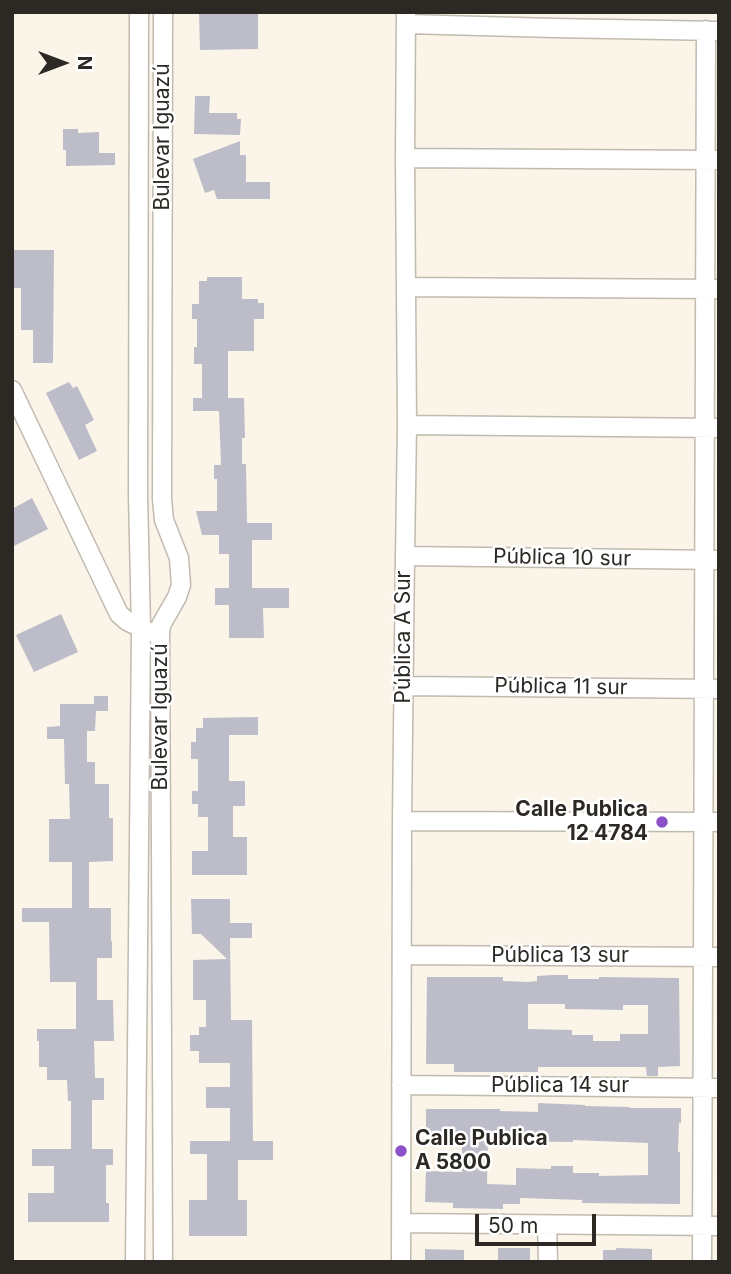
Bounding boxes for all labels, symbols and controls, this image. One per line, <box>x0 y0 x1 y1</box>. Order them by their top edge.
north arrow <box>28 28 98 98</box>
text: N <box>73 56 96 70</box>
street label: Bulevar Iguazú <box>150 63 176 211</box>
street label: Pública 10 sur <box>493 544 631 572</box>
street label: Pública A Sur <box>391 571 417 703</box>
street label: Bulevar Iguazú <box>148 643 174 791</box>
street label: Pública 11 sur <box>494 673 628 701</box>
place label: Calle Publica 12 4784 <box>515 797 648 847</box>
marker: Calle Publica 12 4784 <box>654 814 670 830</box>
street label: Pública 13 sur <box>491 943 629 969</box>
street label: Pública 14 sur <box>491 1073 629 1099</box>
place label: Calle Publica A 5800 <box>415 1126 548 1176</box>
marker: Calle Publica A 5800 <box>393 1143 409 1159</box>
scale bar <box>479 1200 600 1244</box>
text: 50 m <box>488 1213 538 1238</box>

